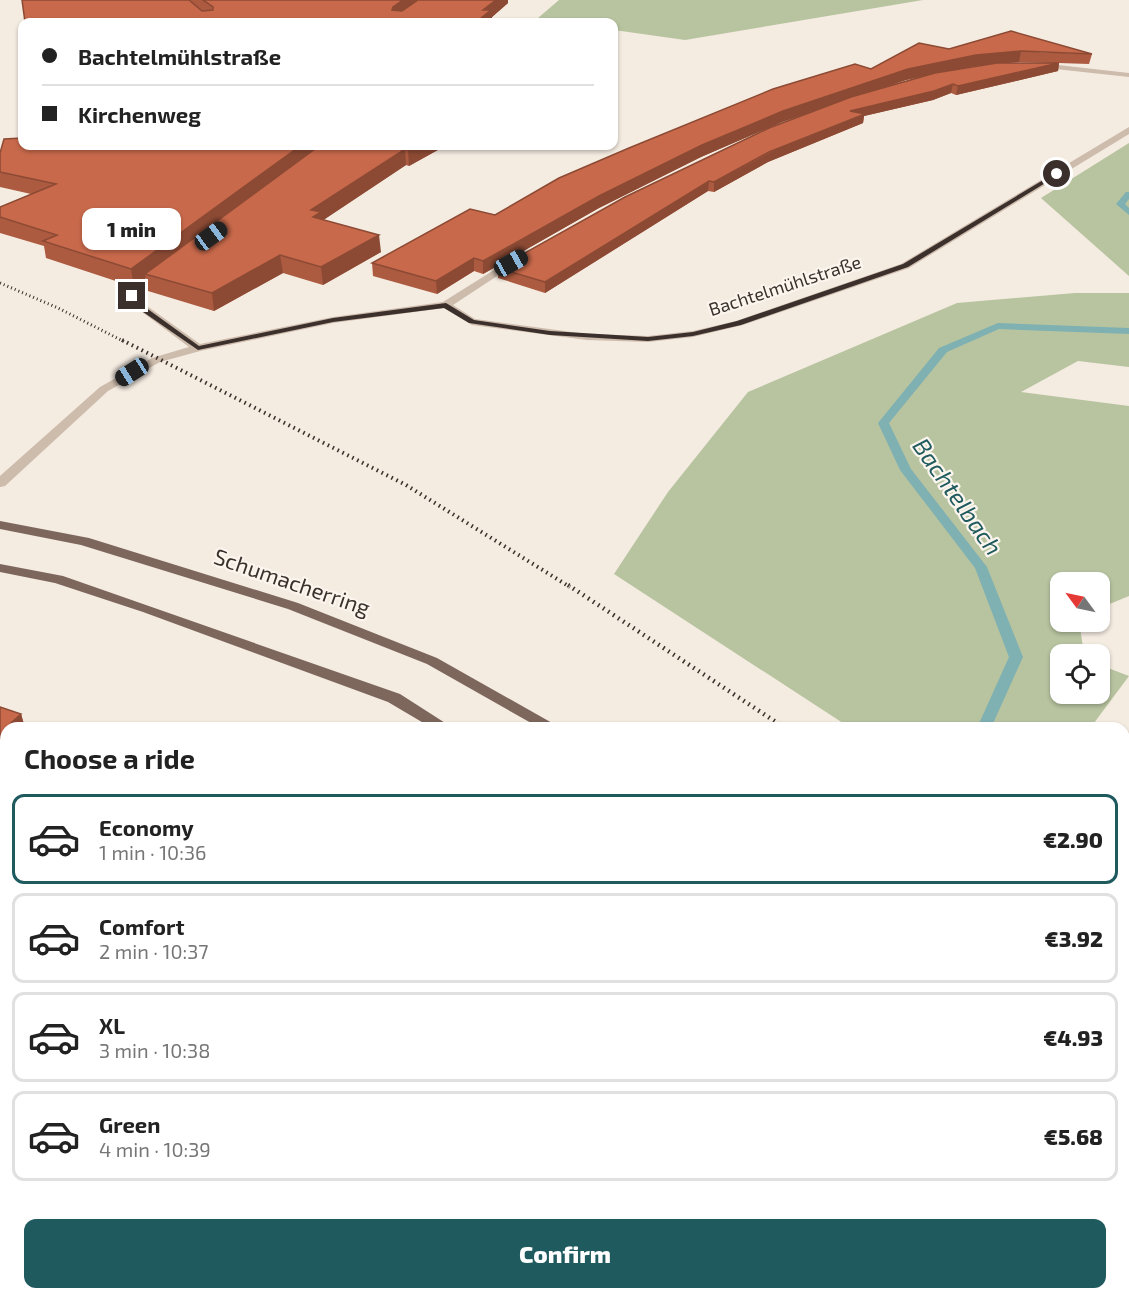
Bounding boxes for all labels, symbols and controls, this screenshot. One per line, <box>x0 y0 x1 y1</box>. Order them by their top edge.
text: Bachtelmühlstraße <box>78 43 281 69</box>
text: Kirchenweg <box>78 101 201 127</box>
route start <box>1043 160 1070 187</box>
callout: 1 min <box>82 209 182 251</box>
text: 1 min <box>107 217 156 241</box>
car <box>191 218 231 254</box>
car <box>491 246 531 280</box>
street label: Bachtelmühlstraße <box>706 250 864 320</box>
route end <box>118 282 145 309</box>
car <box>112 355 152 389</box>
water label: Bachtelbach <box>907 432 1009 560</box>
street label: Schumacherring <box>211 542 374 620</box>
north arrow <box>1050 572 1110 632</box>
map controls <box>1050 572 1110 704</box>
button: locate <box>1050 644 1110 704</box>
text: Choose a ride <box>24 742 195 774</box>
icon: car <box>27 812 81 866</box>
text: Economy <box>99 814 194 840</box>
text: €2.90 <box>1043 826 1103 852</box>
text: 1 min · 10:36 <box>99 840 206 864</box>
icon: car <box>27 911 81 965</box>
text: Comfort <box>99 913 184 939</box>
text: €3.92 <box>1045 925 1103 951</box>
text: 2 min · 10:37 <box>99 939 209 963</box>
icon: car <box>27 1010 81 1064</box>
text: XL <box>99 1012 125 1038</box>
text: €4.93 <box>1043 1024 1103 1050</box>
text: 3 min · 10:38 <box>99 1038 210 1062</box>
icon: car <box>27 1109 81 1163</box>
text: Green <box>99 1111 161 1137</box>
text: €5.68 <box>1044 1123 1103 1149</box>
text: 4 min · 10:39 <box>99 1137 211 1161</box>
button: Confirm <box>24 1219 1106 1288</box>

